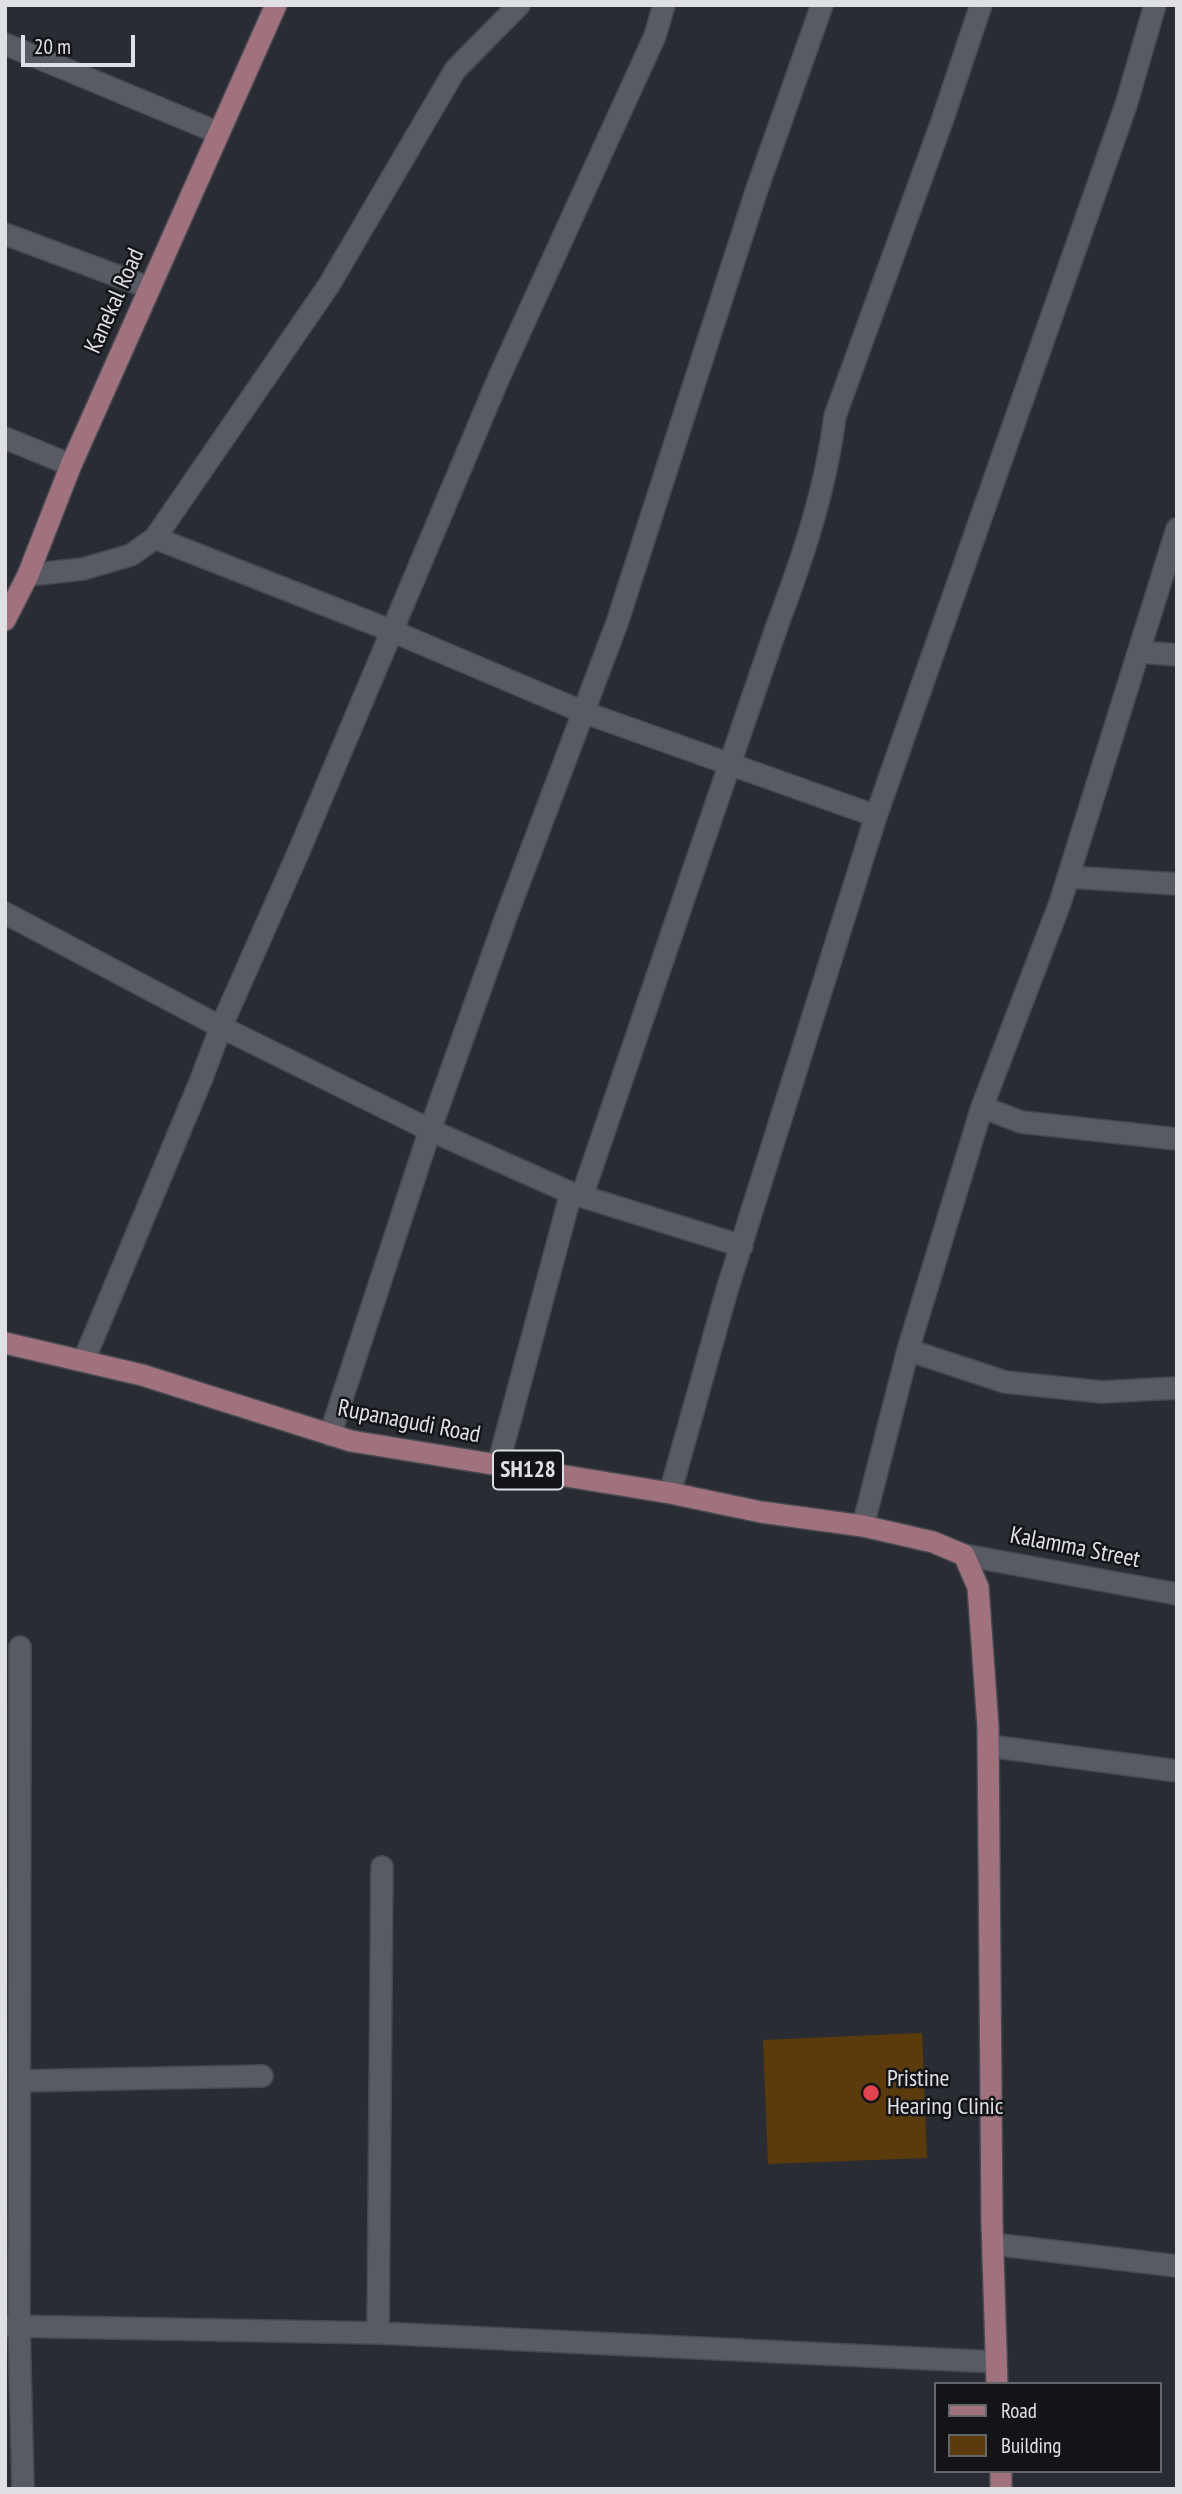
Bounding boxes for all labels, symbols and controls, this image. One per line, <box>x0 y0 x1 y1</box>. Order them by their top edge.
scale bar <box>24 21 138 65</box>
text: 20 m <box>34 33 71 60</box>
street label: Kanekal Road <box>79 244 151 358</box>
street label: Rupanagudi Road <box>335 1394 483 1450</box>
road number: SH128 <box>493 1450 563 1490</box>
street label: Kalamma Street <box>1008 1521 1142 1575</box>
place label: Pristine Hearing Clinic <box>887 2065 1003 2121</box>
marker: Pristine Hearing Clinic <box>861 2083 881 2103</box>
legend <box>934 2382 1161 2473</box>
text: Road <box>1001 2397 1037 2424</box>
text: Building <box>1001 2432 1061 2459</box>

